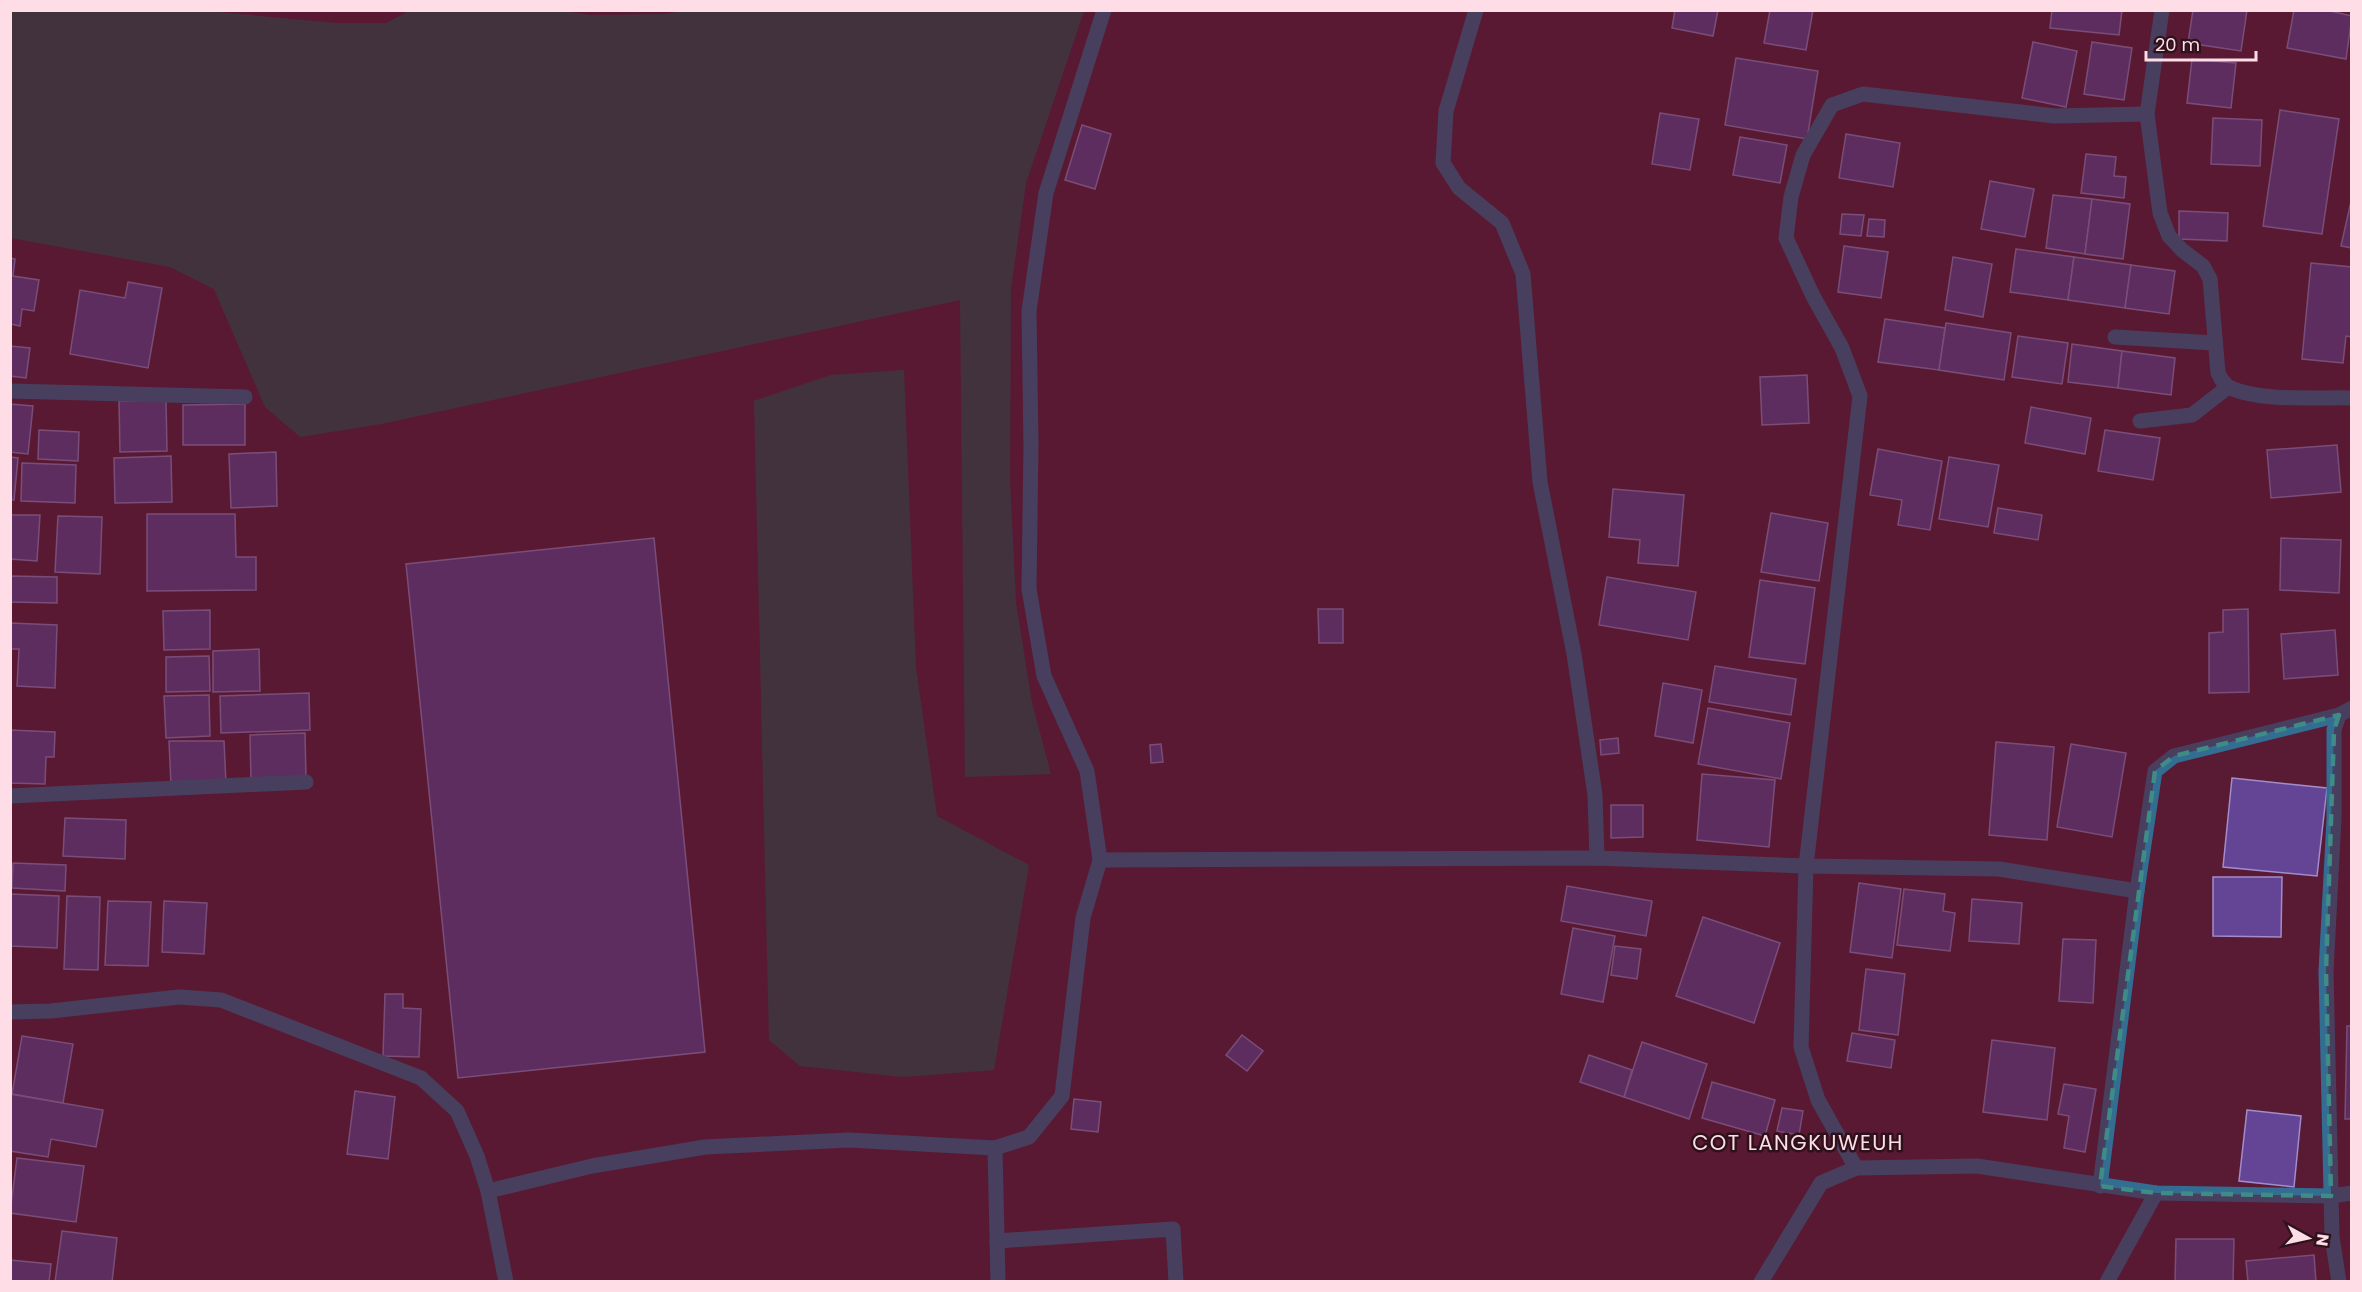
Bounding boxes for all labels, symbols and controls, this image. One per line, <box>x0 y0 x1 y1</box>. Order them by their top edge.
scale bar <box>2146 24 2256 62</box>
text: 20 m <box>2155 32 2200 57</box>
district label: COT LANGKUWEUH <box>1692 1128 1904 1157</box>
north arrow <box>2278 1208 2338 1268</box>
text: N <box>2310 1232 2335 1248</box>

